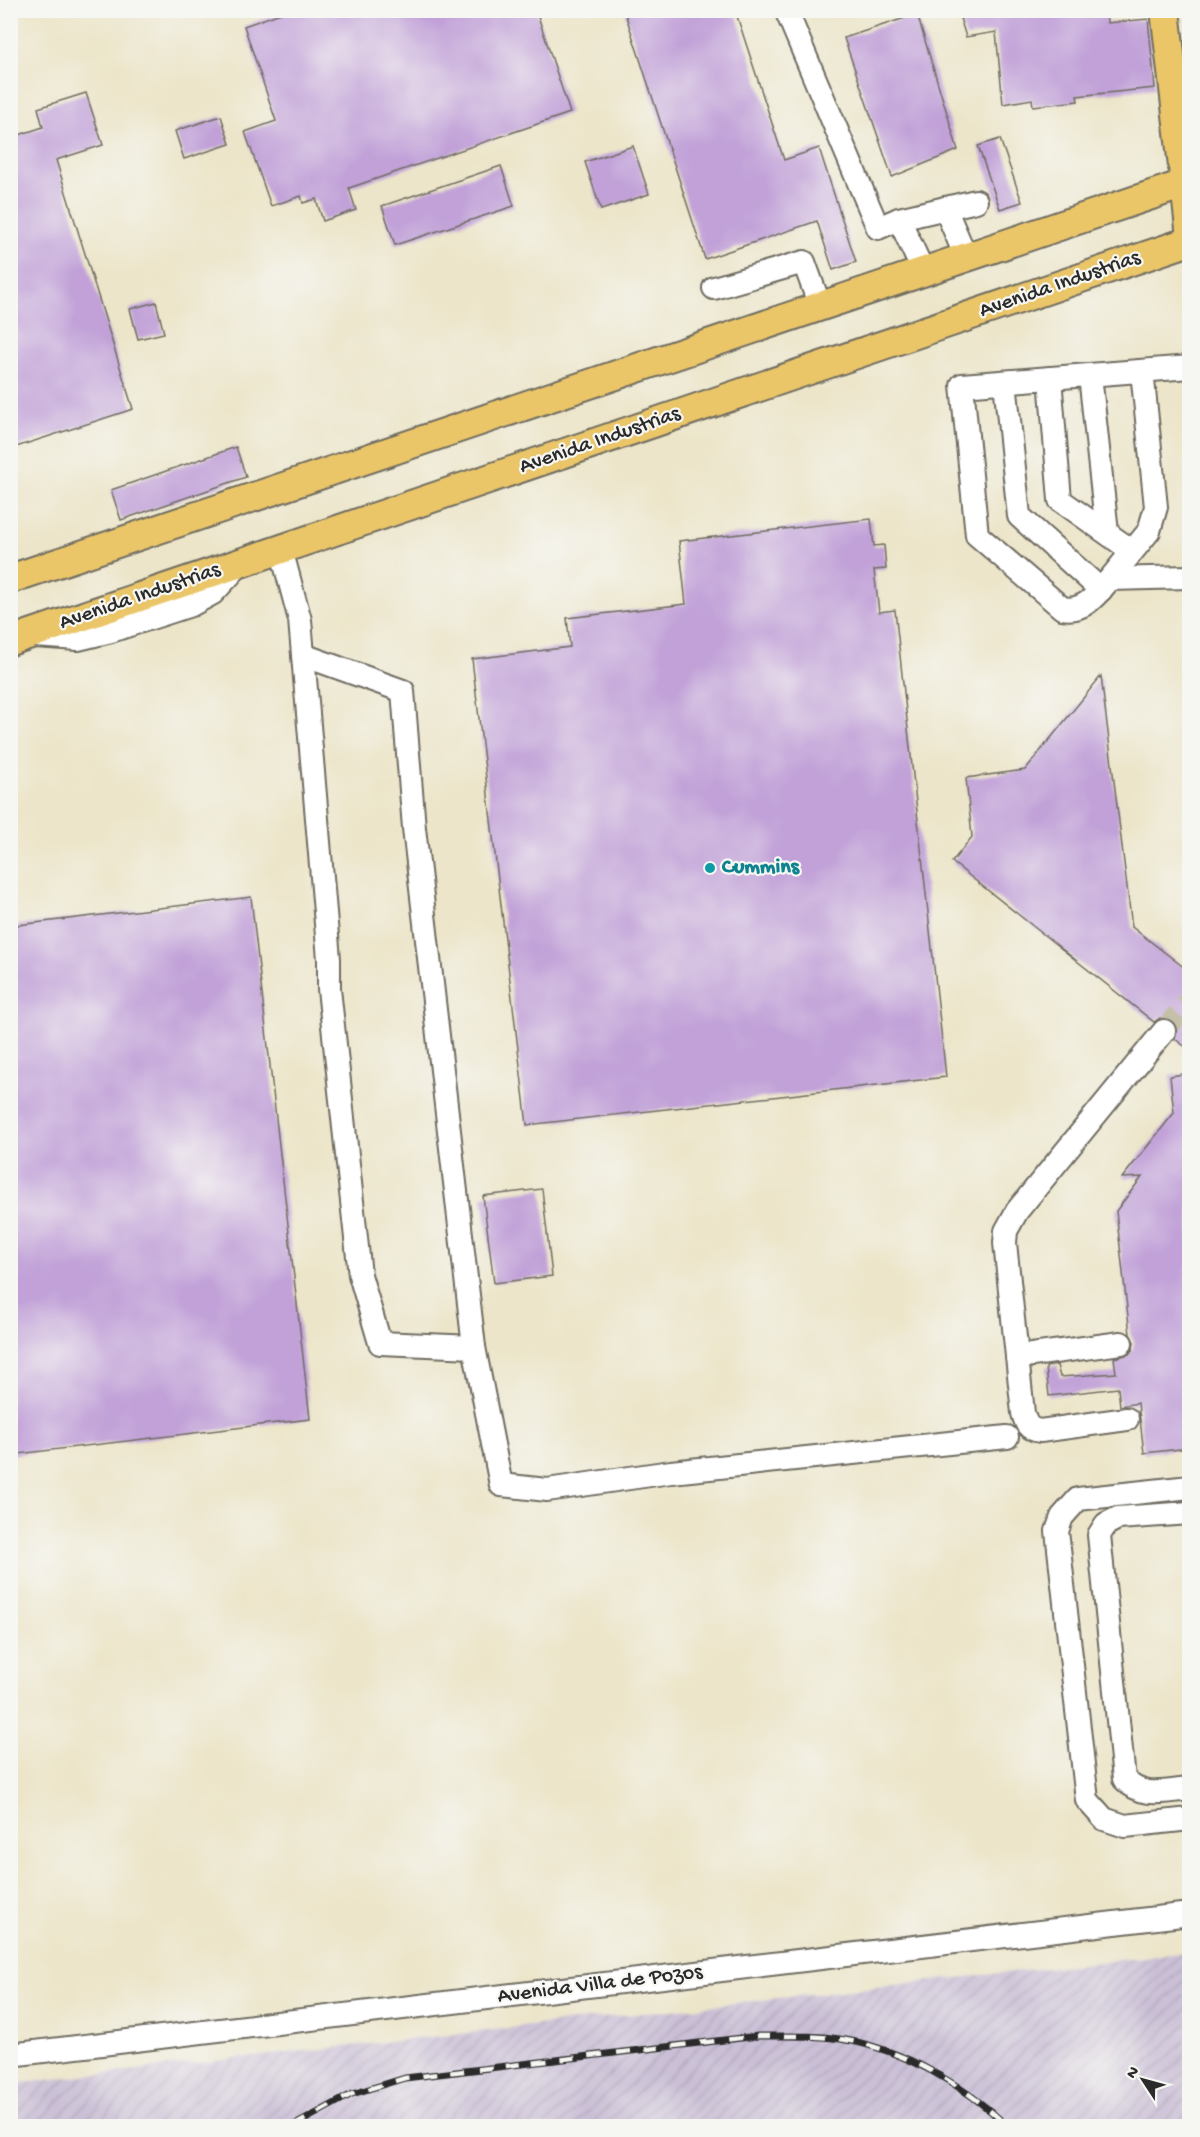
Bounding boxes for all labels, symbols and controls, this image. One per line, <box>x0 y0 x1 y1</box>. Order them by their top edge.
street label: Avenida Industrias <box>976 245 1145 325</box>
street label: Avenida Industrias <box>516 401 685 481</box>
street label: Avenida Industrias <box>56 557 225 637</box>
place label: Cummins <box>721 855 801 881</box>
marker: Cummins <box>703 861 717 875</box>
street label: Avenida Villa de Pozos <box>496 1959 705 2010</box>
north arrow <box>1113 2050 1173 2110</box>
text: N <box>1123 2063 1145 2083</box>

